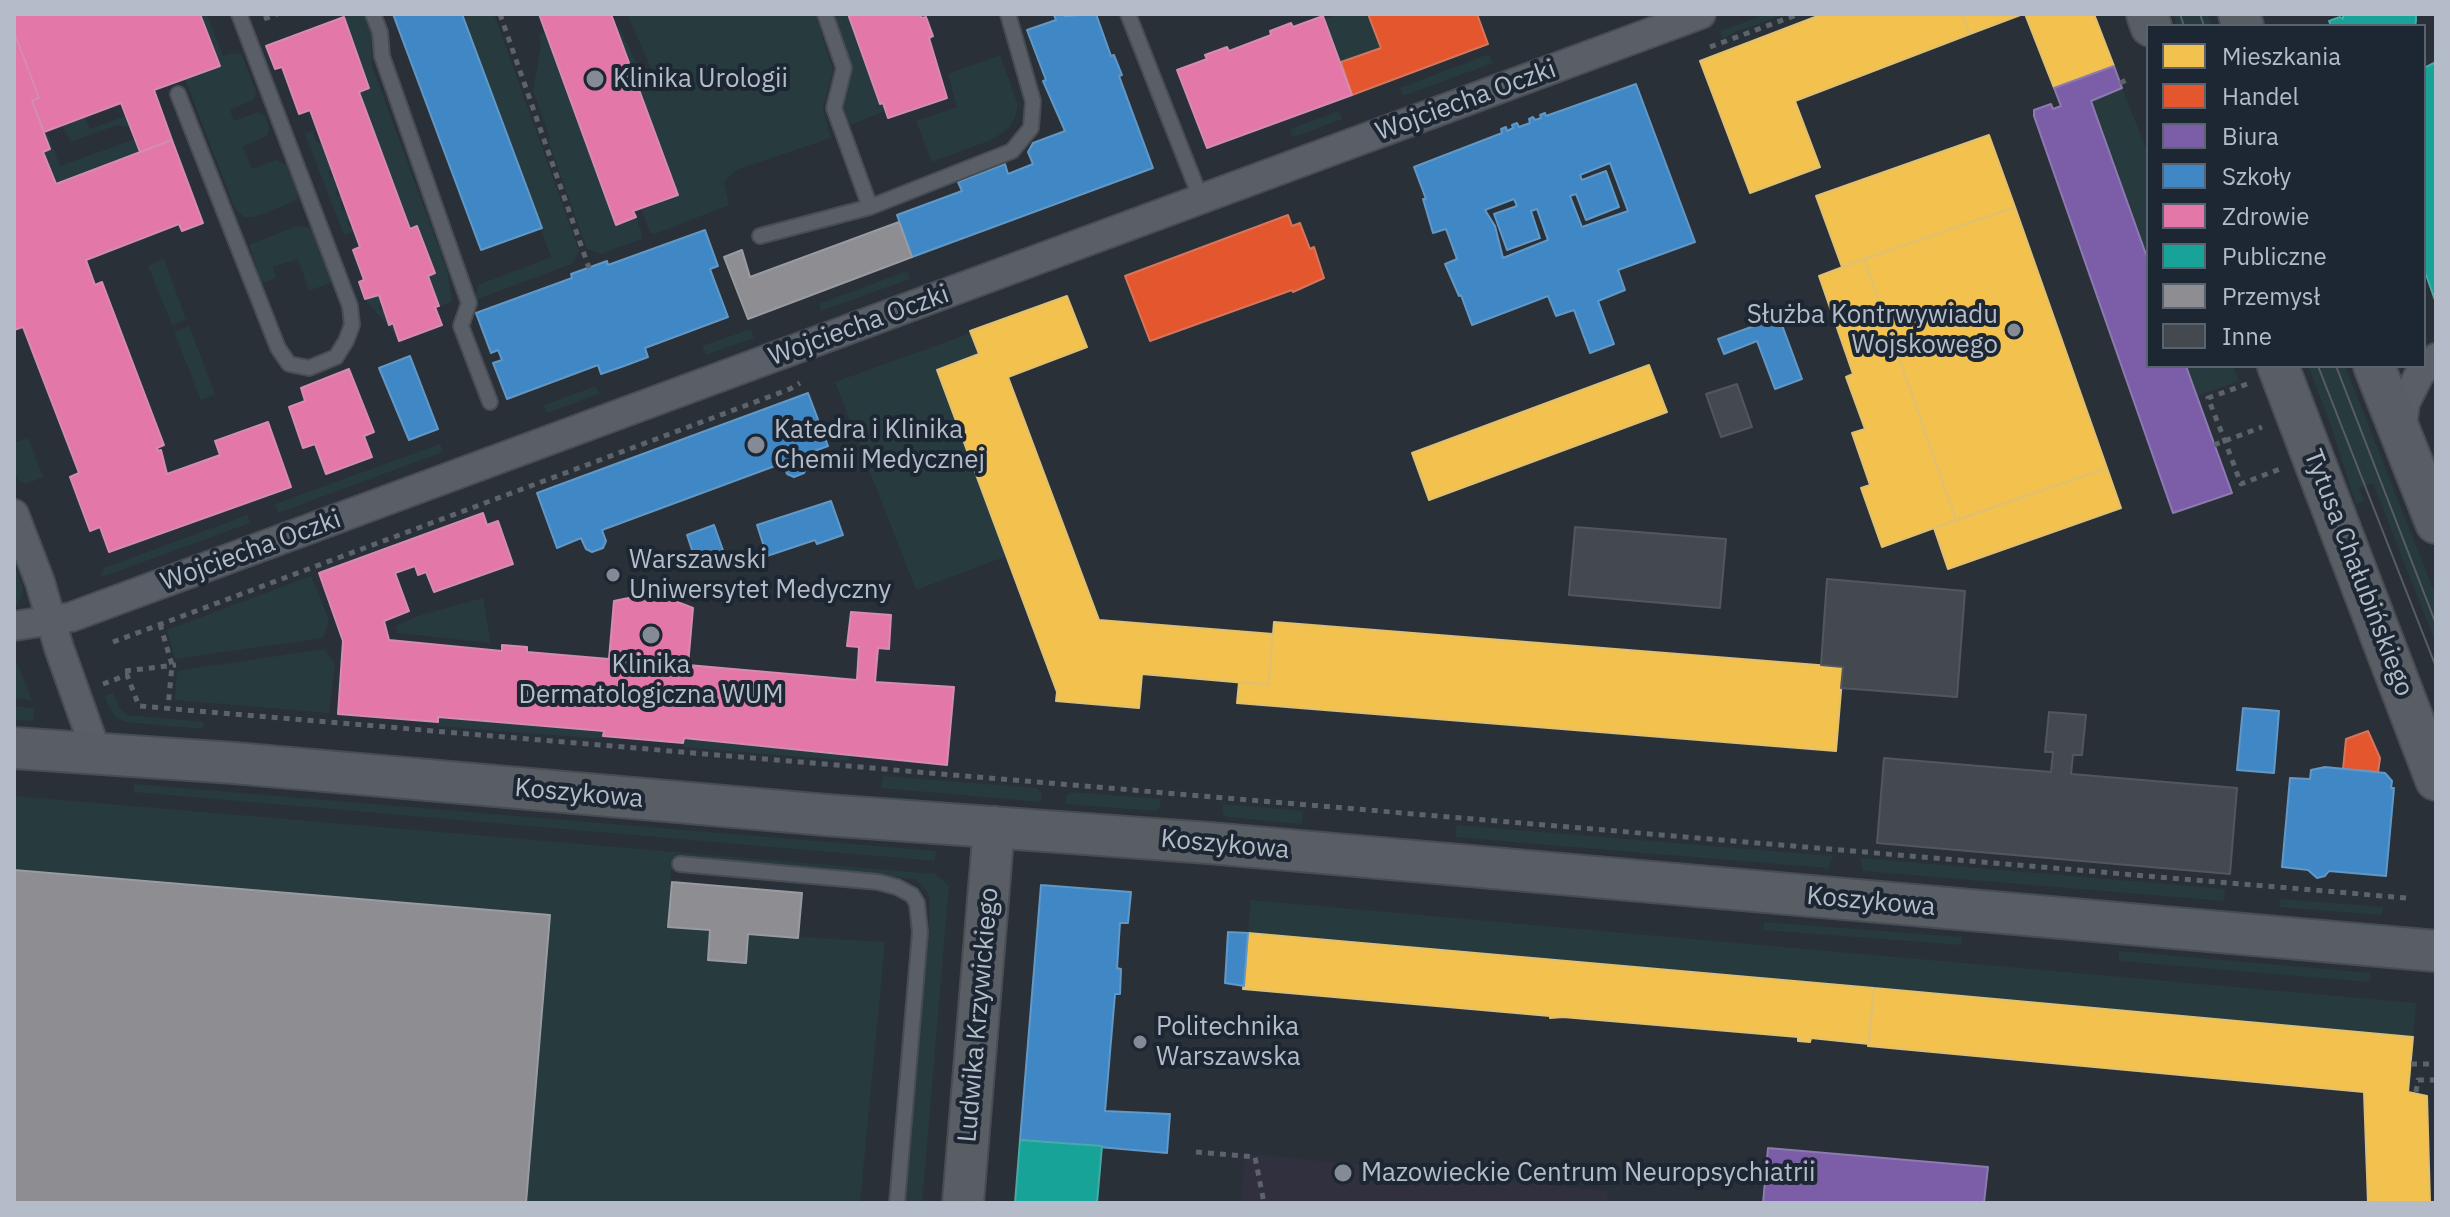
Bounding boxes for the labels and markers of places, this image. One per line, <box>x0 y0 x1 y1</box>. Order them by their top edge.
place label: Klinika Urologii <box>613 63 788 95</box>
marker: Klinika Urologii <box>584 68 606 90</box>
place label: Służba Kontrwywiadu Wojskowego <box>1747 299 1998 360</box>
marker: Służba Kontrwywiadu Wojskowego <box>2005 321 2023 339</box>
place label: Katedra i Klinika Chemii Medycznej <box>774 414 985 476</box>
marker: Katedra i Klinika Chemii Medycznej <box>745 434 767 456</box>
place label: Warszawski Uniwersytet Medyczny <box>629 544 891 606</box>
marker: Warszawski Uniwersytet Medyczny <box>604 566 622 584</box>
marker: Klinika Dermatologiczna WUM <box>640 624 662 646</box>
place label: Klinika Dermatologiczna WUM <box>518 649 784 710</box>
place label: Politechnika Warszawska <box>1156 1011 1301 1072</box>
marker: Politechnika Warszawska <box>1131 1033 1149 1051</box>
place label: Mazowieckie Centrum Neuropsychiatrii <box>1361 1157 1816 1189</box>
marker: Mazowieckie Centrum Neuropsychiatrii <box>1332 1162 1354 1184</box>

